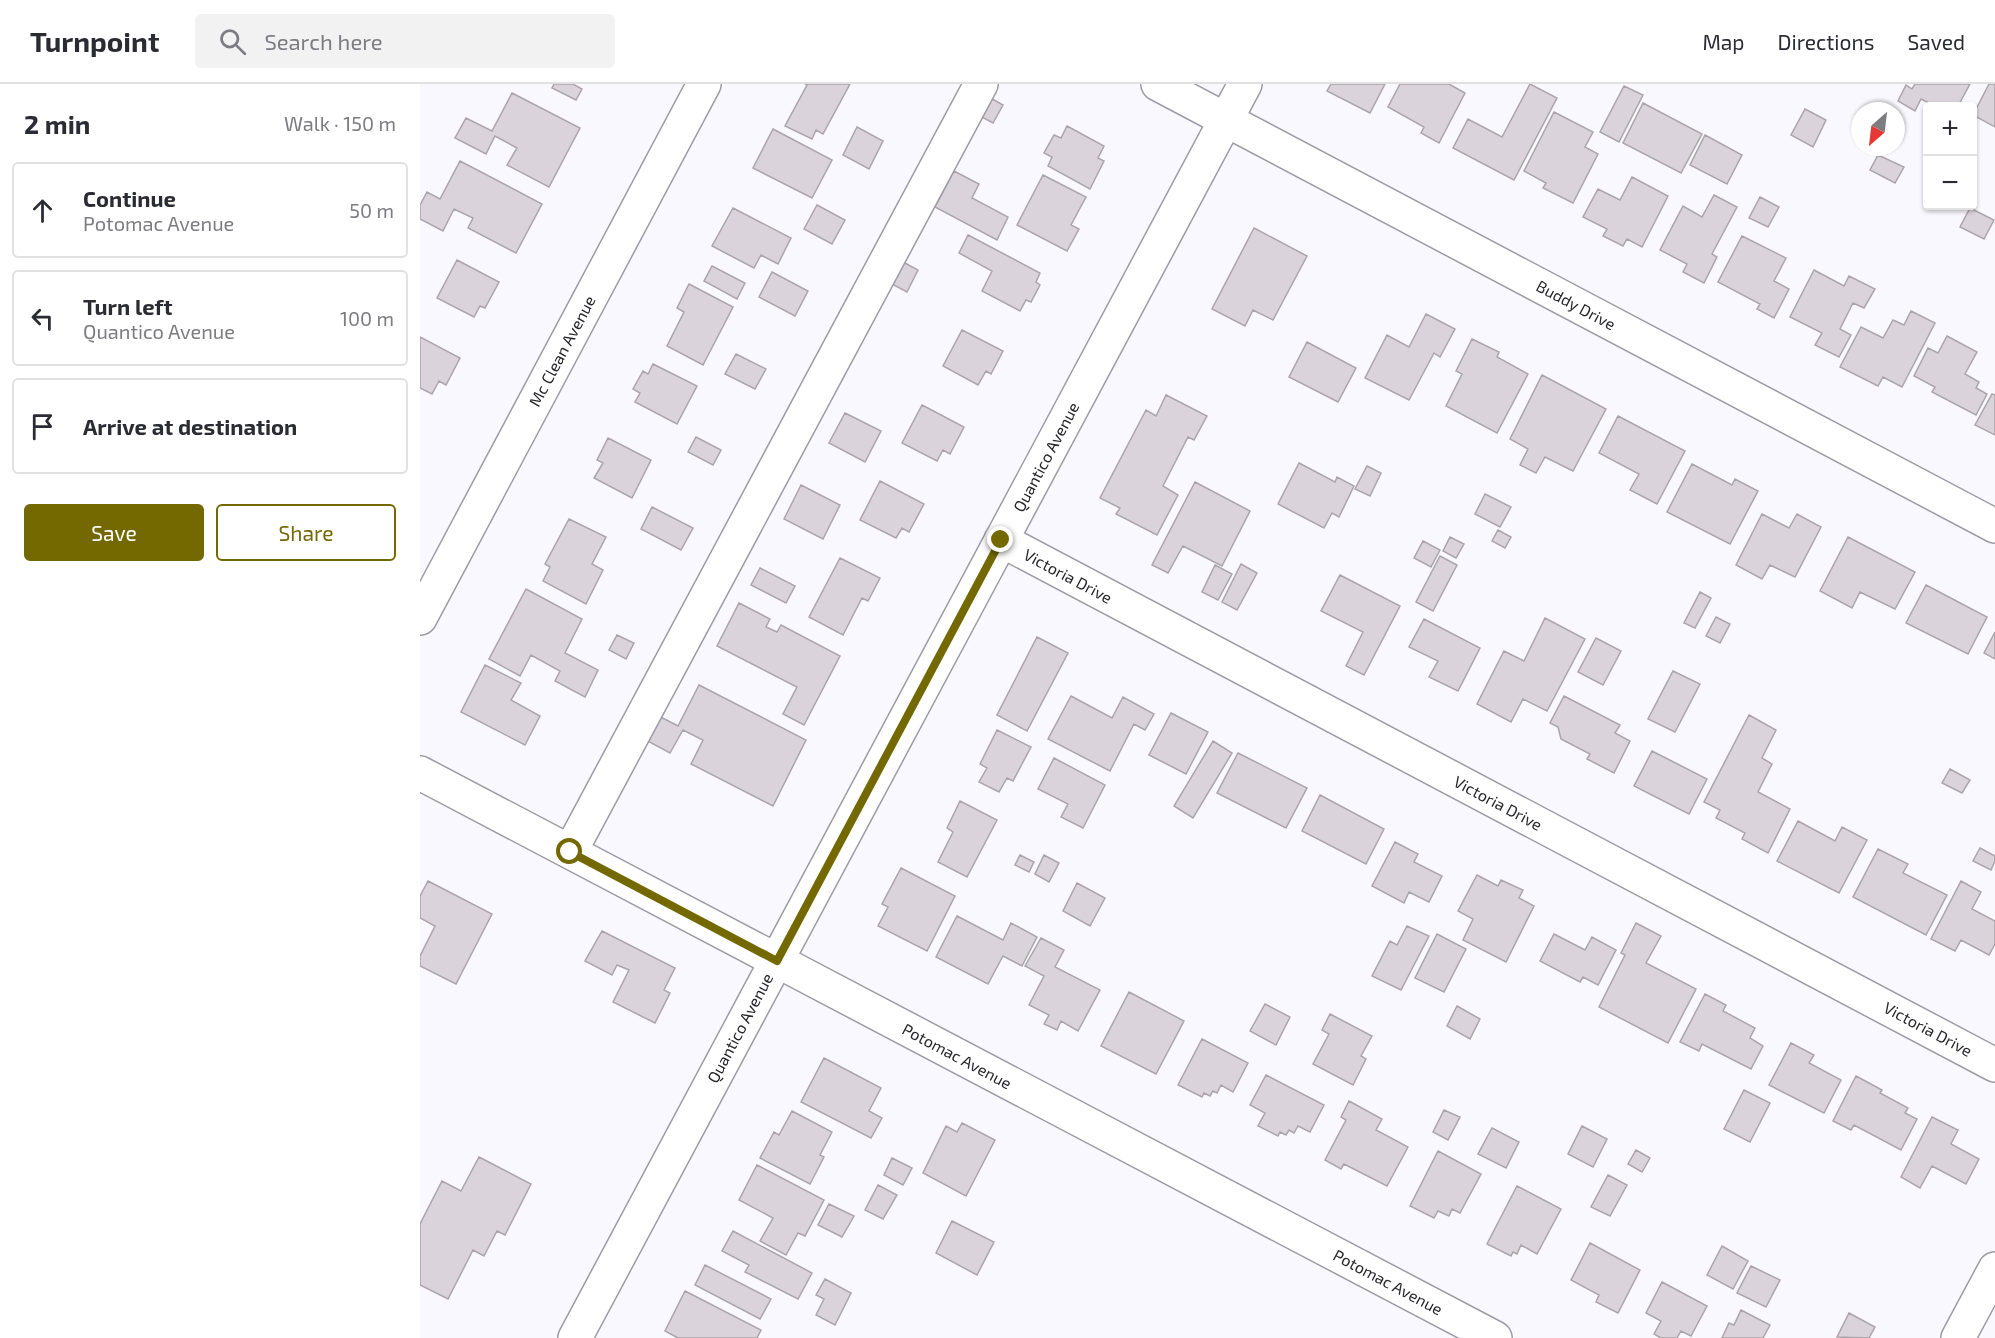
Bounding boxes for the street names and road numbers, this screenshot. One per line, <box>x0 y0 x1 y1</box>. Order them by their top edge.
street label: Buddy Drive <box>1533 276 1619 333</box>
street label: Mc Clean Avenue <box>524 292 599 409</box>
street label: Quantico Avenue <box>1009 399 1083 515</box>
street label: Victoria Drive <box>1021 544 1116 607</box>
street label: Victoria Drive <box>1451 771 1546 834</box>
street label: Quantico Avenue <box>703 970 777 1086</box>
street label: Victoria Drive <box>1881 997 1976 1060</box>
street label: Potomac Avenue <box>899 1019 1015 1092</box>
street label: Potomac Avenue <box>1330 1245 1446 1318</box>

